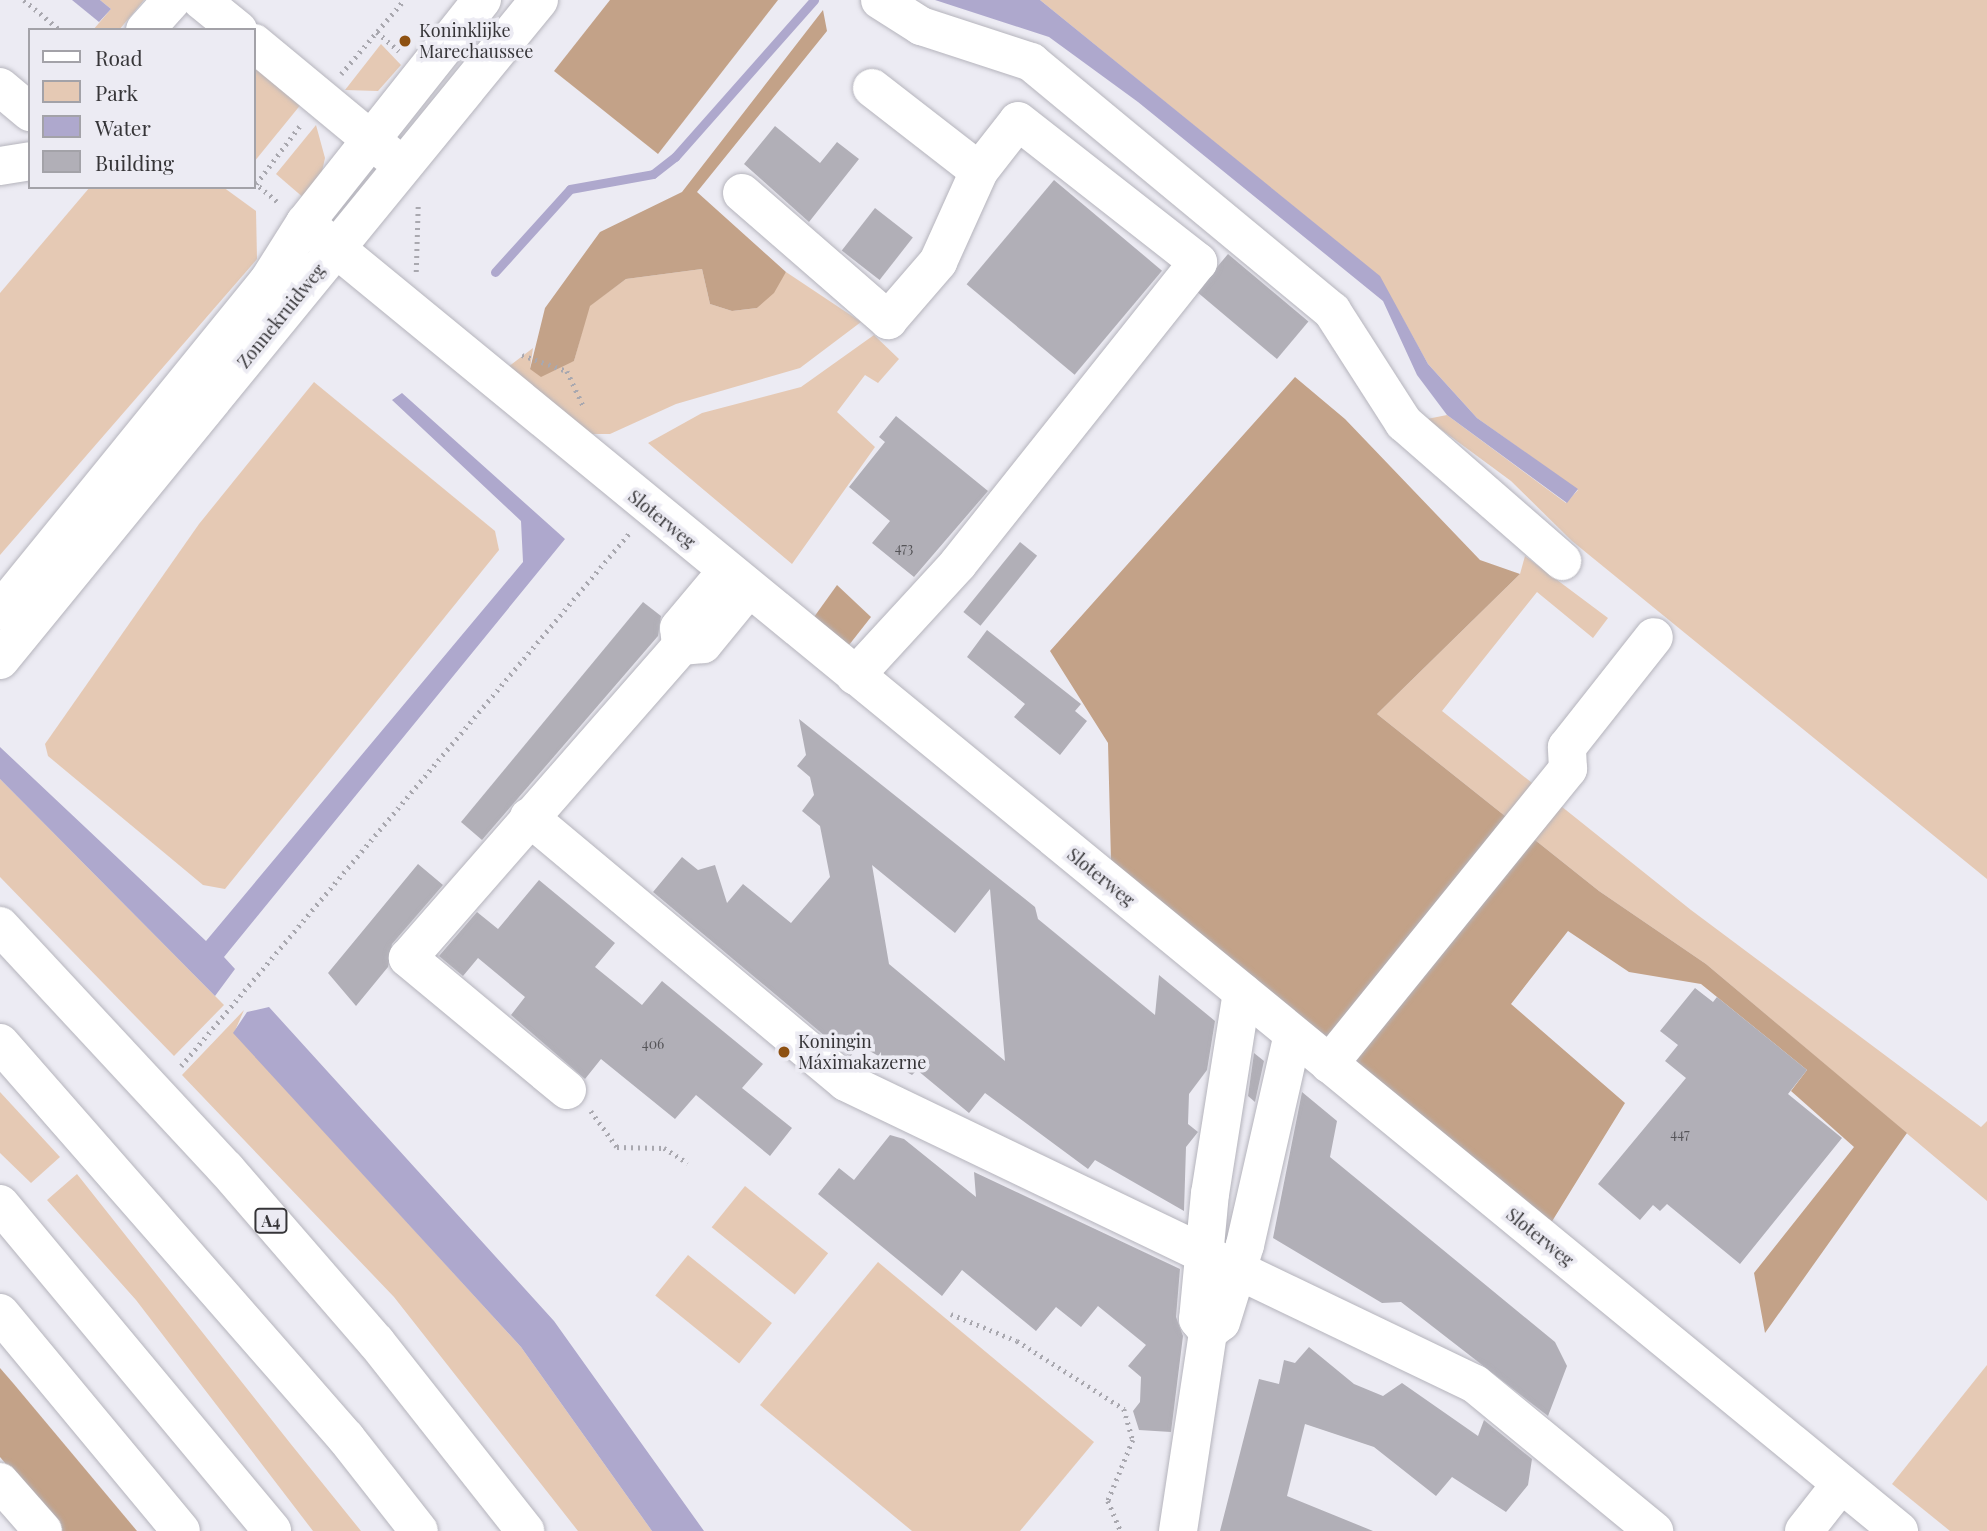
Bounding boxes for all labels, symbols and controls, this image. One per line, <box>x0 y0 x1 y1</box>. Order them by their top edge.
place label: Koninklijke Marechaussee <box>419 20 533 62</box>
legend <box>28 28 256 189</box>
marker: Koninklijke Marechaussee <box>397 33 413 49</box>
text: Road <box>95 43 143 71</box>
text: Park <box>95 78 138 106</box>
text: Water <box>95 113 151 141</box>
text: Building <box>95 148 174 176</box>
street label: Zonnekruidweg <box>232 260 330 372</box>
street label: Sloterweg <box>624 485 700 553</box>
house number: 473 <box>895 540 913 556</box>
street label: Sloterweg <box>1063 843 1139 911</box>
place label: Koningin Máximakazerne <box>798 1031 926 1074</box>
house number: 406 <box>642 1036 664 1052</box>
marker: Koningin Máximakazerne <box>776 1044 792 1060</box>
house number: 447 <box>1670 1126 1690 1142</box>
street label: Sloterweg <box>1502 1203 1578 1271</box>
road number: A4 <box>254 1208 288 1233</box>

